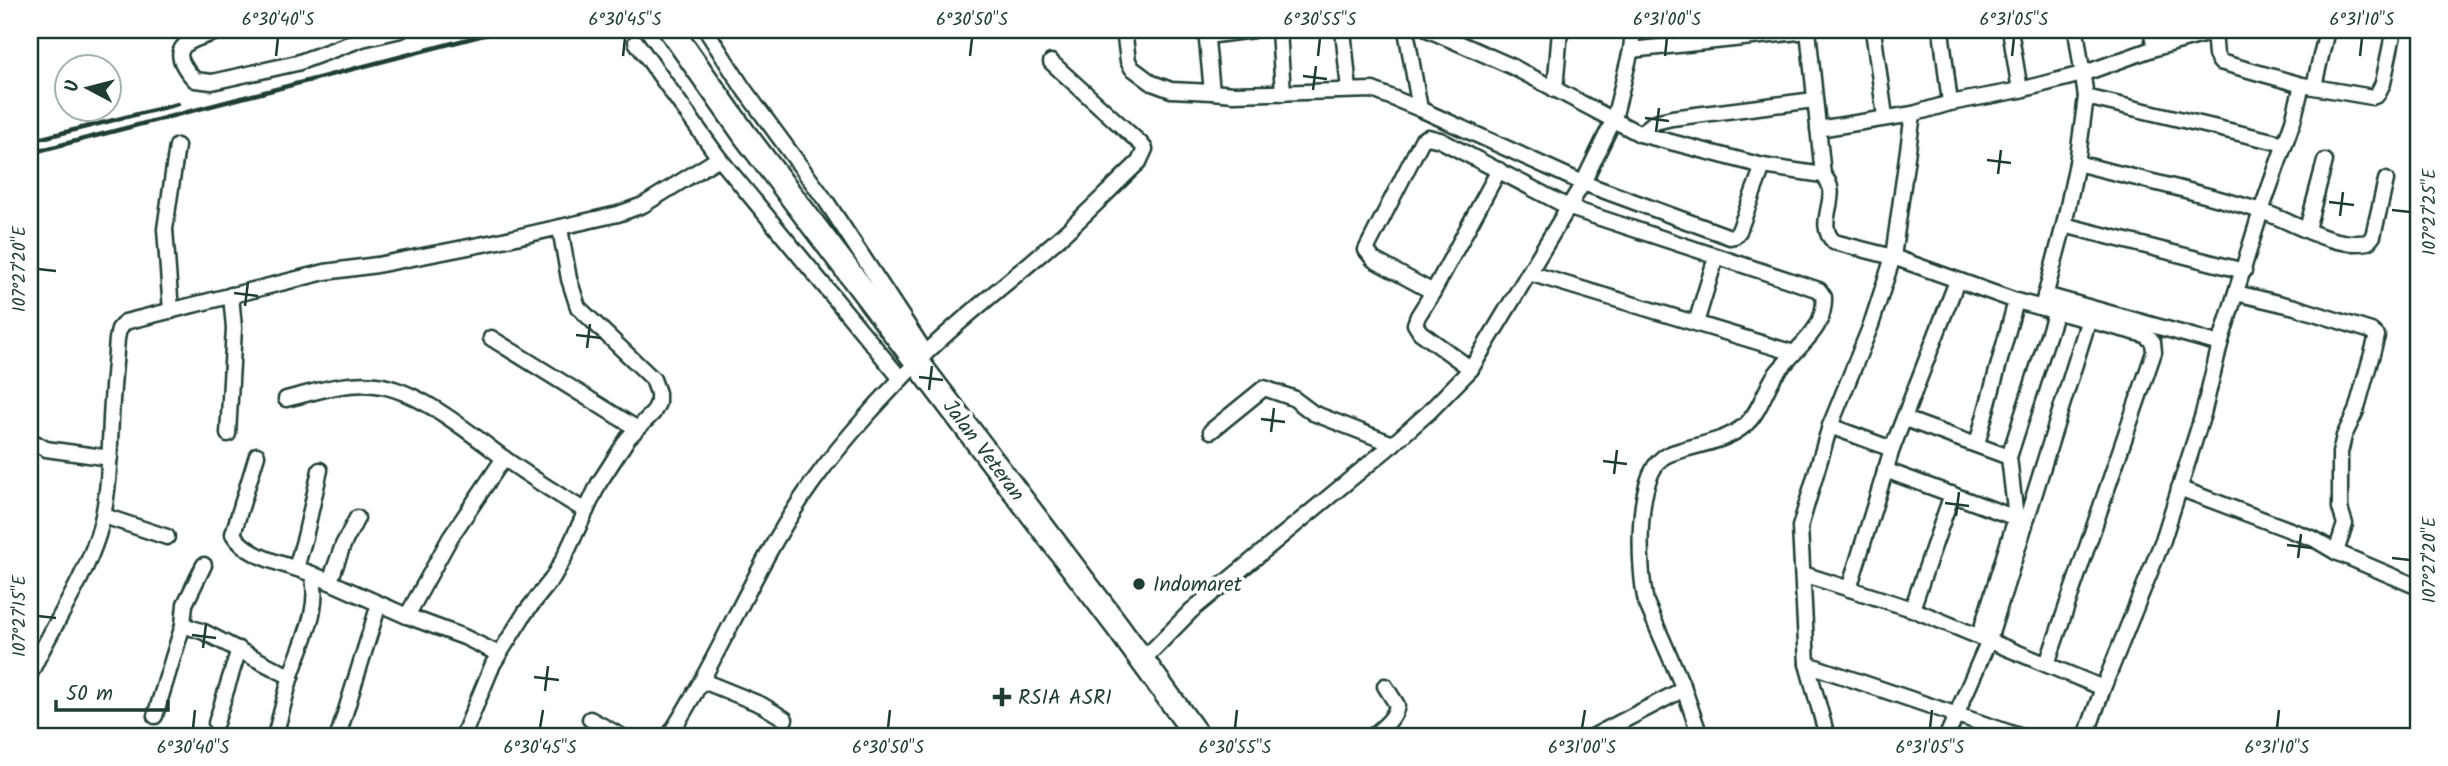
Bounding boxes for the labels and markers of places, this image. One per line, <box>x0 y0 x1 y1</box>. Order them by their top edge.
place label: Indomaret <box>1153 569 1243 602</box>
marker: Indomaret <box>1131 576 1147 592</box>
place label: RSIA ASRI <box>1018 682 1112 715</box>
marker: RSIA ASRI <box>992 687 1012 707</box>

